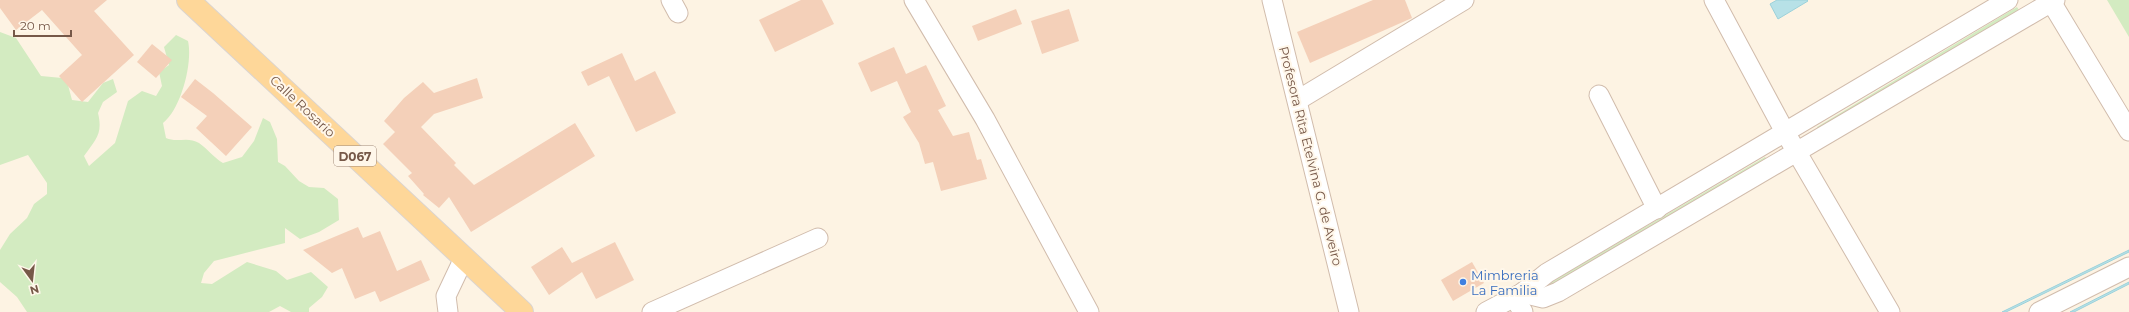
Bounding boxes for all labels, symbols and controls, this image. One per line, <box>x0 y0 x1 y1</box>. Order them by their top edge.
scale bar <box>14 12 71 38</box>
text: 20 m <box>20 18 51 33</box>
street label: Profesora Rita Etelvina G. de Aveiro <box>1276 45 1346 267</box>
street label: Calle Rosario <box>267 72 339 140</box>
road number: D067 <box>334 146 376 166</box>
north arrow <box>12 260 52 300</box>
place label: Mimbreria La Familia <box>1471 267 1539 298</box>
marker: Mimbreria La Familia <box>1458 277 1468 287</box>
text: N <box>28 282 41 298</box>

